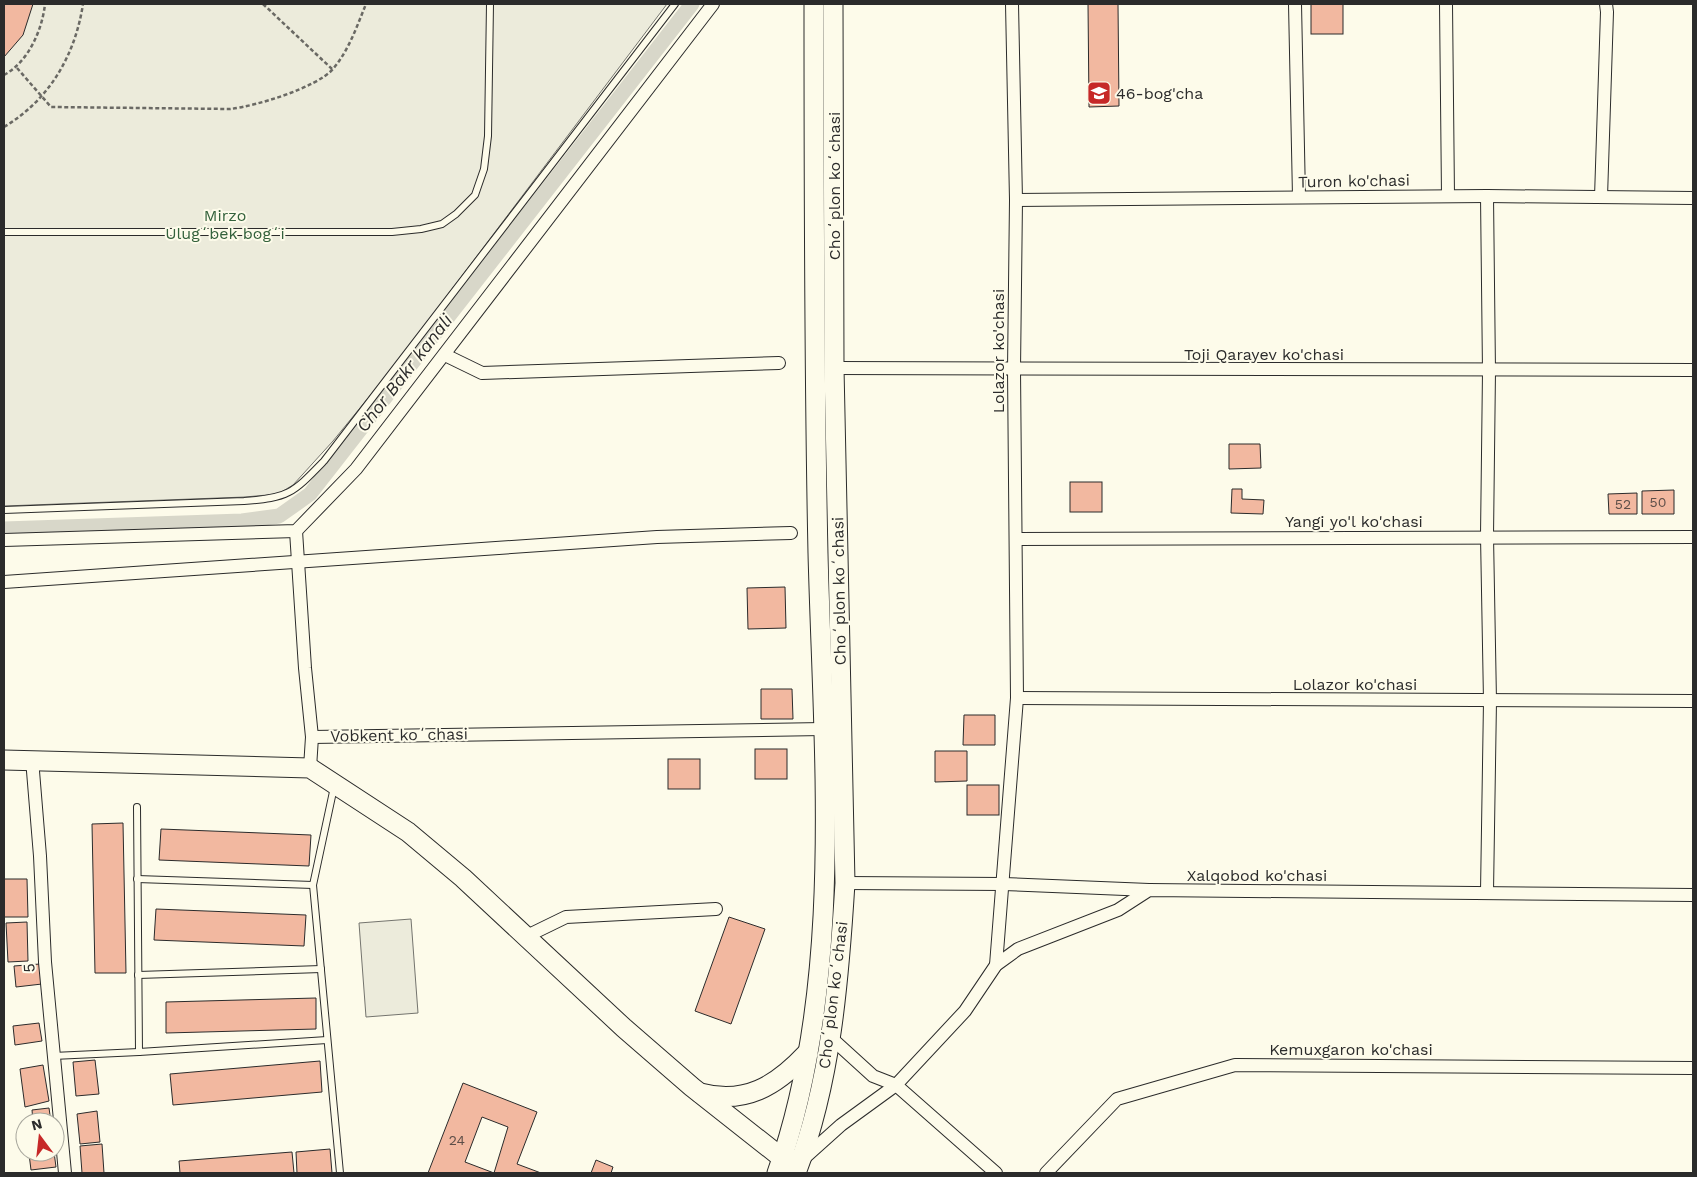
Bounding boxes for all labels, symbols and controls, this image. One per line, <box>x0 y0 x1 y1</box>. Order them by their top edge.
school or university icon: 46-bog'cha <box>1086 80 1112 106</box>
place label: 46-bog'cha <box>1116 84 1203 103</box>
street label: Choʻplon koʻchasi <box>825 112 844 260</box>
street label: Turon ko'chasi <box>1298 171 1410 191</box>
park label: Mirzo Ulugʻbek bogʻi <box>165 206 285 243</box>
street label: Lolazor ko'chasi <box>989 289 1008 413</box>
water label: Chor Bakr kanali <box>351 309 457 436</box>
street label: Toji Qarayev ko'chasi <box>1184 345 1344 364</box>
house number: 50 <box>1650 494 1666 510</box>
house number: 52 <box>1615 496 1631 512</box>
street label: Yangi yo'l ko'chasi <box>1285 512 1423 531</box>
street label: Choʻplon koʻchasi <box>828 517 850 665</box>
street label: Lolazor ko'chasi <box>1293 675 1417 694</box>
street label: Vobkent koʻchasi <box>330 724 468 746</box>
street label: Xalqobod ko'chasi <box>1187 866 1327 885</box>
street label: Choʻplon koʻchasi <box>815 920 851 1070</box>
street label: 5 <box>19 963 39 973</box>
street label: Kemuxgaron ko'chasi <box>1269 1040 1433 1059</box>
north arrow <box>15 1112 65 1162</box>
text: N <box>30 1115 44 1134</box>
house number: 24 <box>449 1132 465 1148</box>

